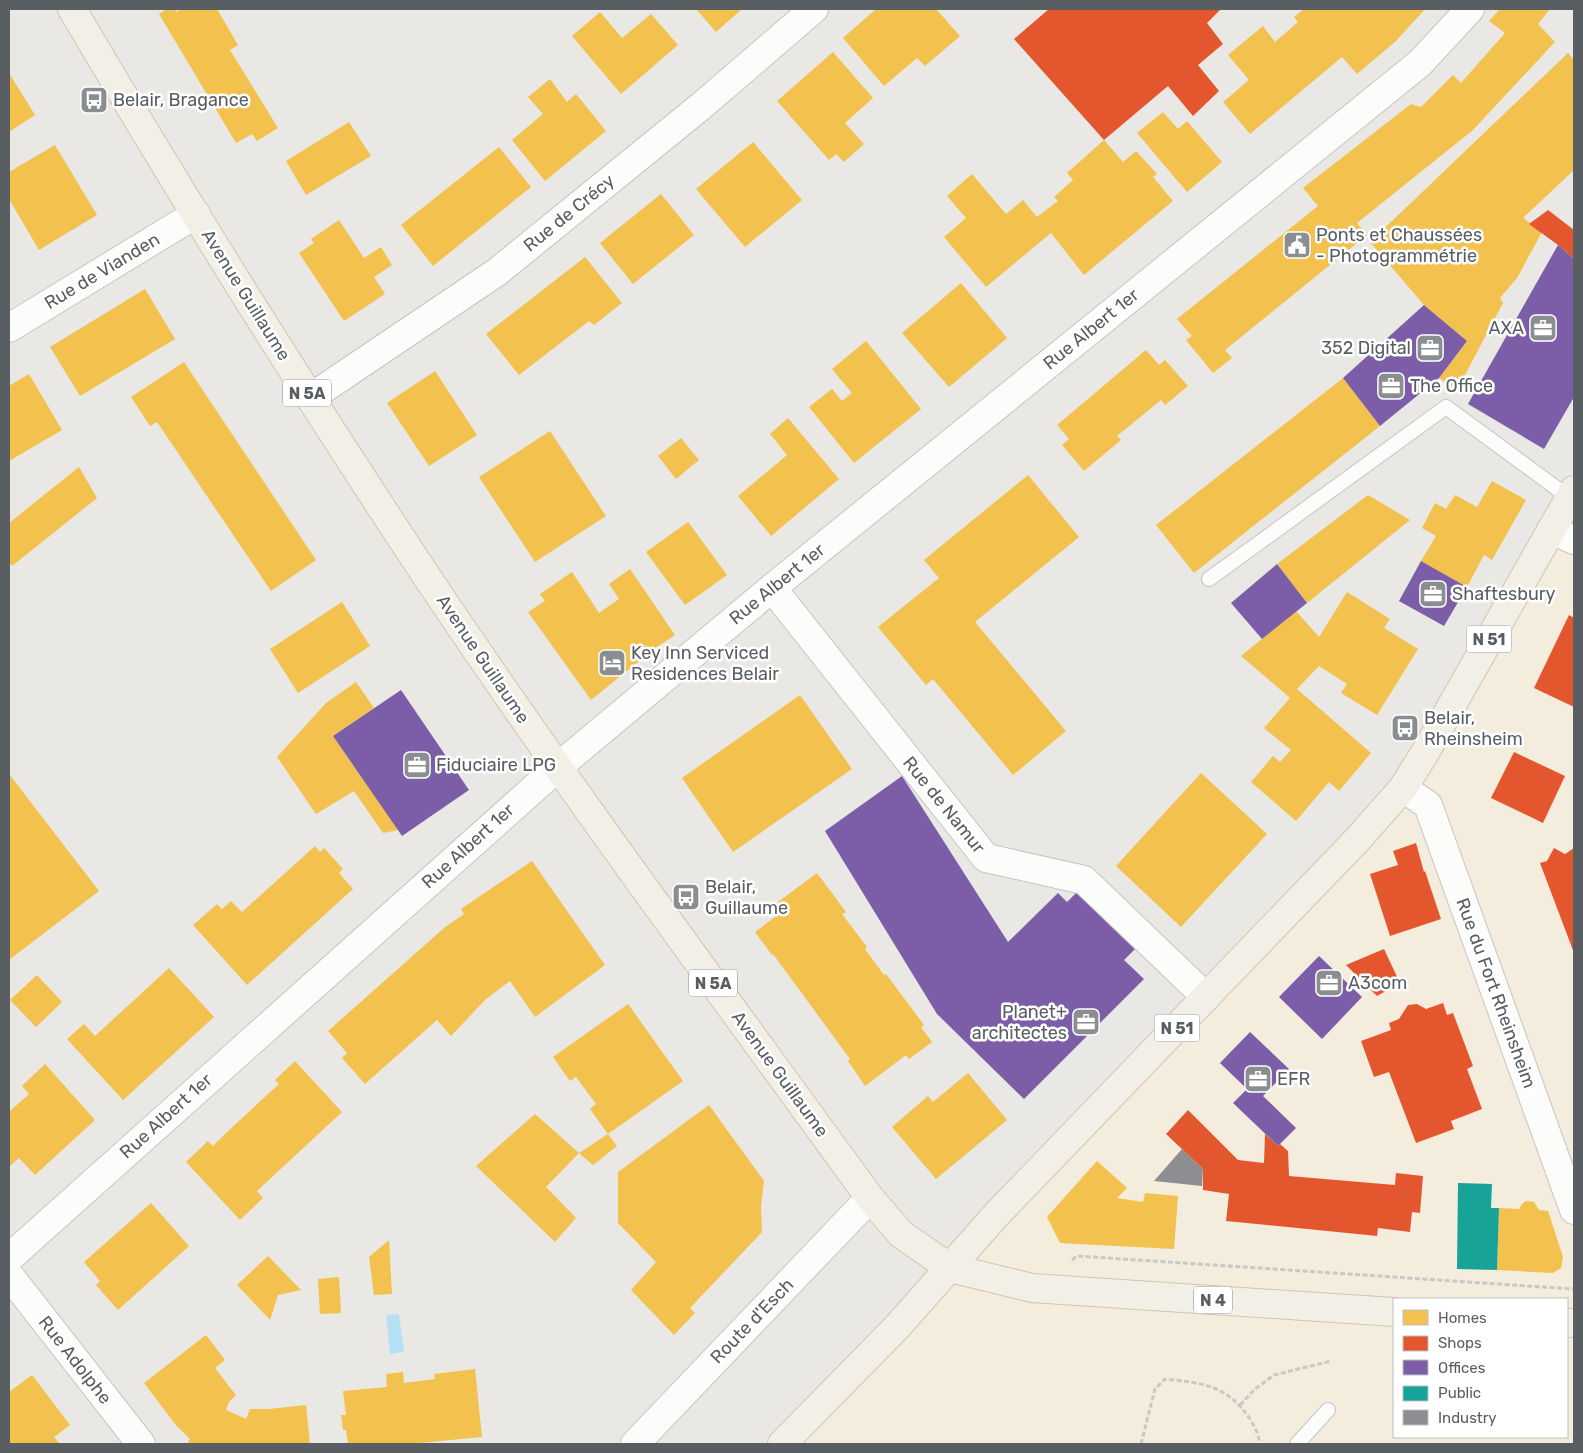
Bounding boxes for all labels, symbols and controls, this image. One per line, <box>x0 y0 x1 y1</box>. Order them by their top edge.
bus stop icon: Belair, Bragance <box>79 85 109 115</box>
place label: Belair, Bragance <box>113 89 249 111</box>
street label: Rue de Crécy <box>519 170 619 256</box>
place label: Ponts et Chaussées - Photogrammétrie <box>1316 224 1482 267</box>
street label: Avenue Guillaume <box>197 225 295 365</box>
street label: Rue de Vianden <box>40 228 164 314</box>
public building icon: Ponts et Chaussées - Photogrammétrie <box>1282 230 1312 260</box>
street label: Rue Albert 1er <box>1039 284 1143 374</box>
office icon: AXA <box>1528 313 1558 343</box>
place label: AXA <box>1488 317 1524 339</box>
office icon: 352 Digital <box>1415 333 1445 363</box>
place label: 352 Digital <box>1321 337 1411 359</box>
office icon: The Office <box>1376 371 1406 401</box>
place label: The Office <box>1410 375 1493 397</box>
road number: N 5A <box>283 379 331 406</box>
street label: Rue Albert 1er <box>725 539 829 629</box>
office icon: Shaftesbury <box>1418 579 1448 609</box>
place label: Shaftesbury <box>1452 583 1556 605</box>
street label: Avenue Guillaume <box>432 590 534 728</box>
road number: N 51 <box>1466 626 1512 652</box>
place label: Key Inn Serviced Residences Belair <box>631 642 779 685</box>
hotel icon: Key Inn Serviced Residences Belair <box>597 648 627 678</box>
place label: Belair, Rheinsheim <box>1424 707 1523 750</box>
bus stop icon: Belair, Rheinsheim <box>1390 713 1420 743</box>
office icon: Fiduciaire LPG <box>402 750 432 780</box>
street label: Rue de Namur <box>898 752 990 858</box>
place label: Fiduciaire LPG <box>436 754 556 776</box>
street label: Rue Albert 1er <box>417 799 519 893</box>
place label: Belair, Guillaume <box>705 876 788 919</box>
bus stop icon: Belair, Guillaume <box>671 882 701 912</box>
street label: Rue du Fort Rheinsheim <box>1451 895 1541 1091</box>
office icon: A3com <box>1314 968 1344 998</box>
road number: N 5A <box>689 970 737 996</box>
place label: A3com <box>1348 972 1407 994</box>
place label: Planet+ architectes <box>972 1001 1067 1044</box>
street label: Avenue Guillaume <box>727 1007 833 1141</box>
office icon: Planet+ architectes <box>1071 1007 1101 1037</box>
road number: N 51 <box>1154 1014 1200 1042</box>
office icon: EFR <box>1243 1064 1273 1094</box>
place label: EFR <box>1277 1068 1310 1090</box>
street label: Rue Albert 1er <box>115 1069 217 1163</box>
street label: Route d'Esch <box>706 1274 798 1368</box>
road number: N 4 <box>1194 1286 1232 1314</box>
legend <box>1393 1298 1568 1438</box>
text: Homes <box>1438 1309 1487 1327</box>
street label: Rue Adolphe <box>34 1312 116 1408</box>
text: Shops <box>1438 1334 1482 1352</box>
text: Offices <box>1438 1359 1486 1377</box>
text: Public <box>1438 1384 1481 1402</box>
text: Industry <box>1438 1409 1497 1427</box>

